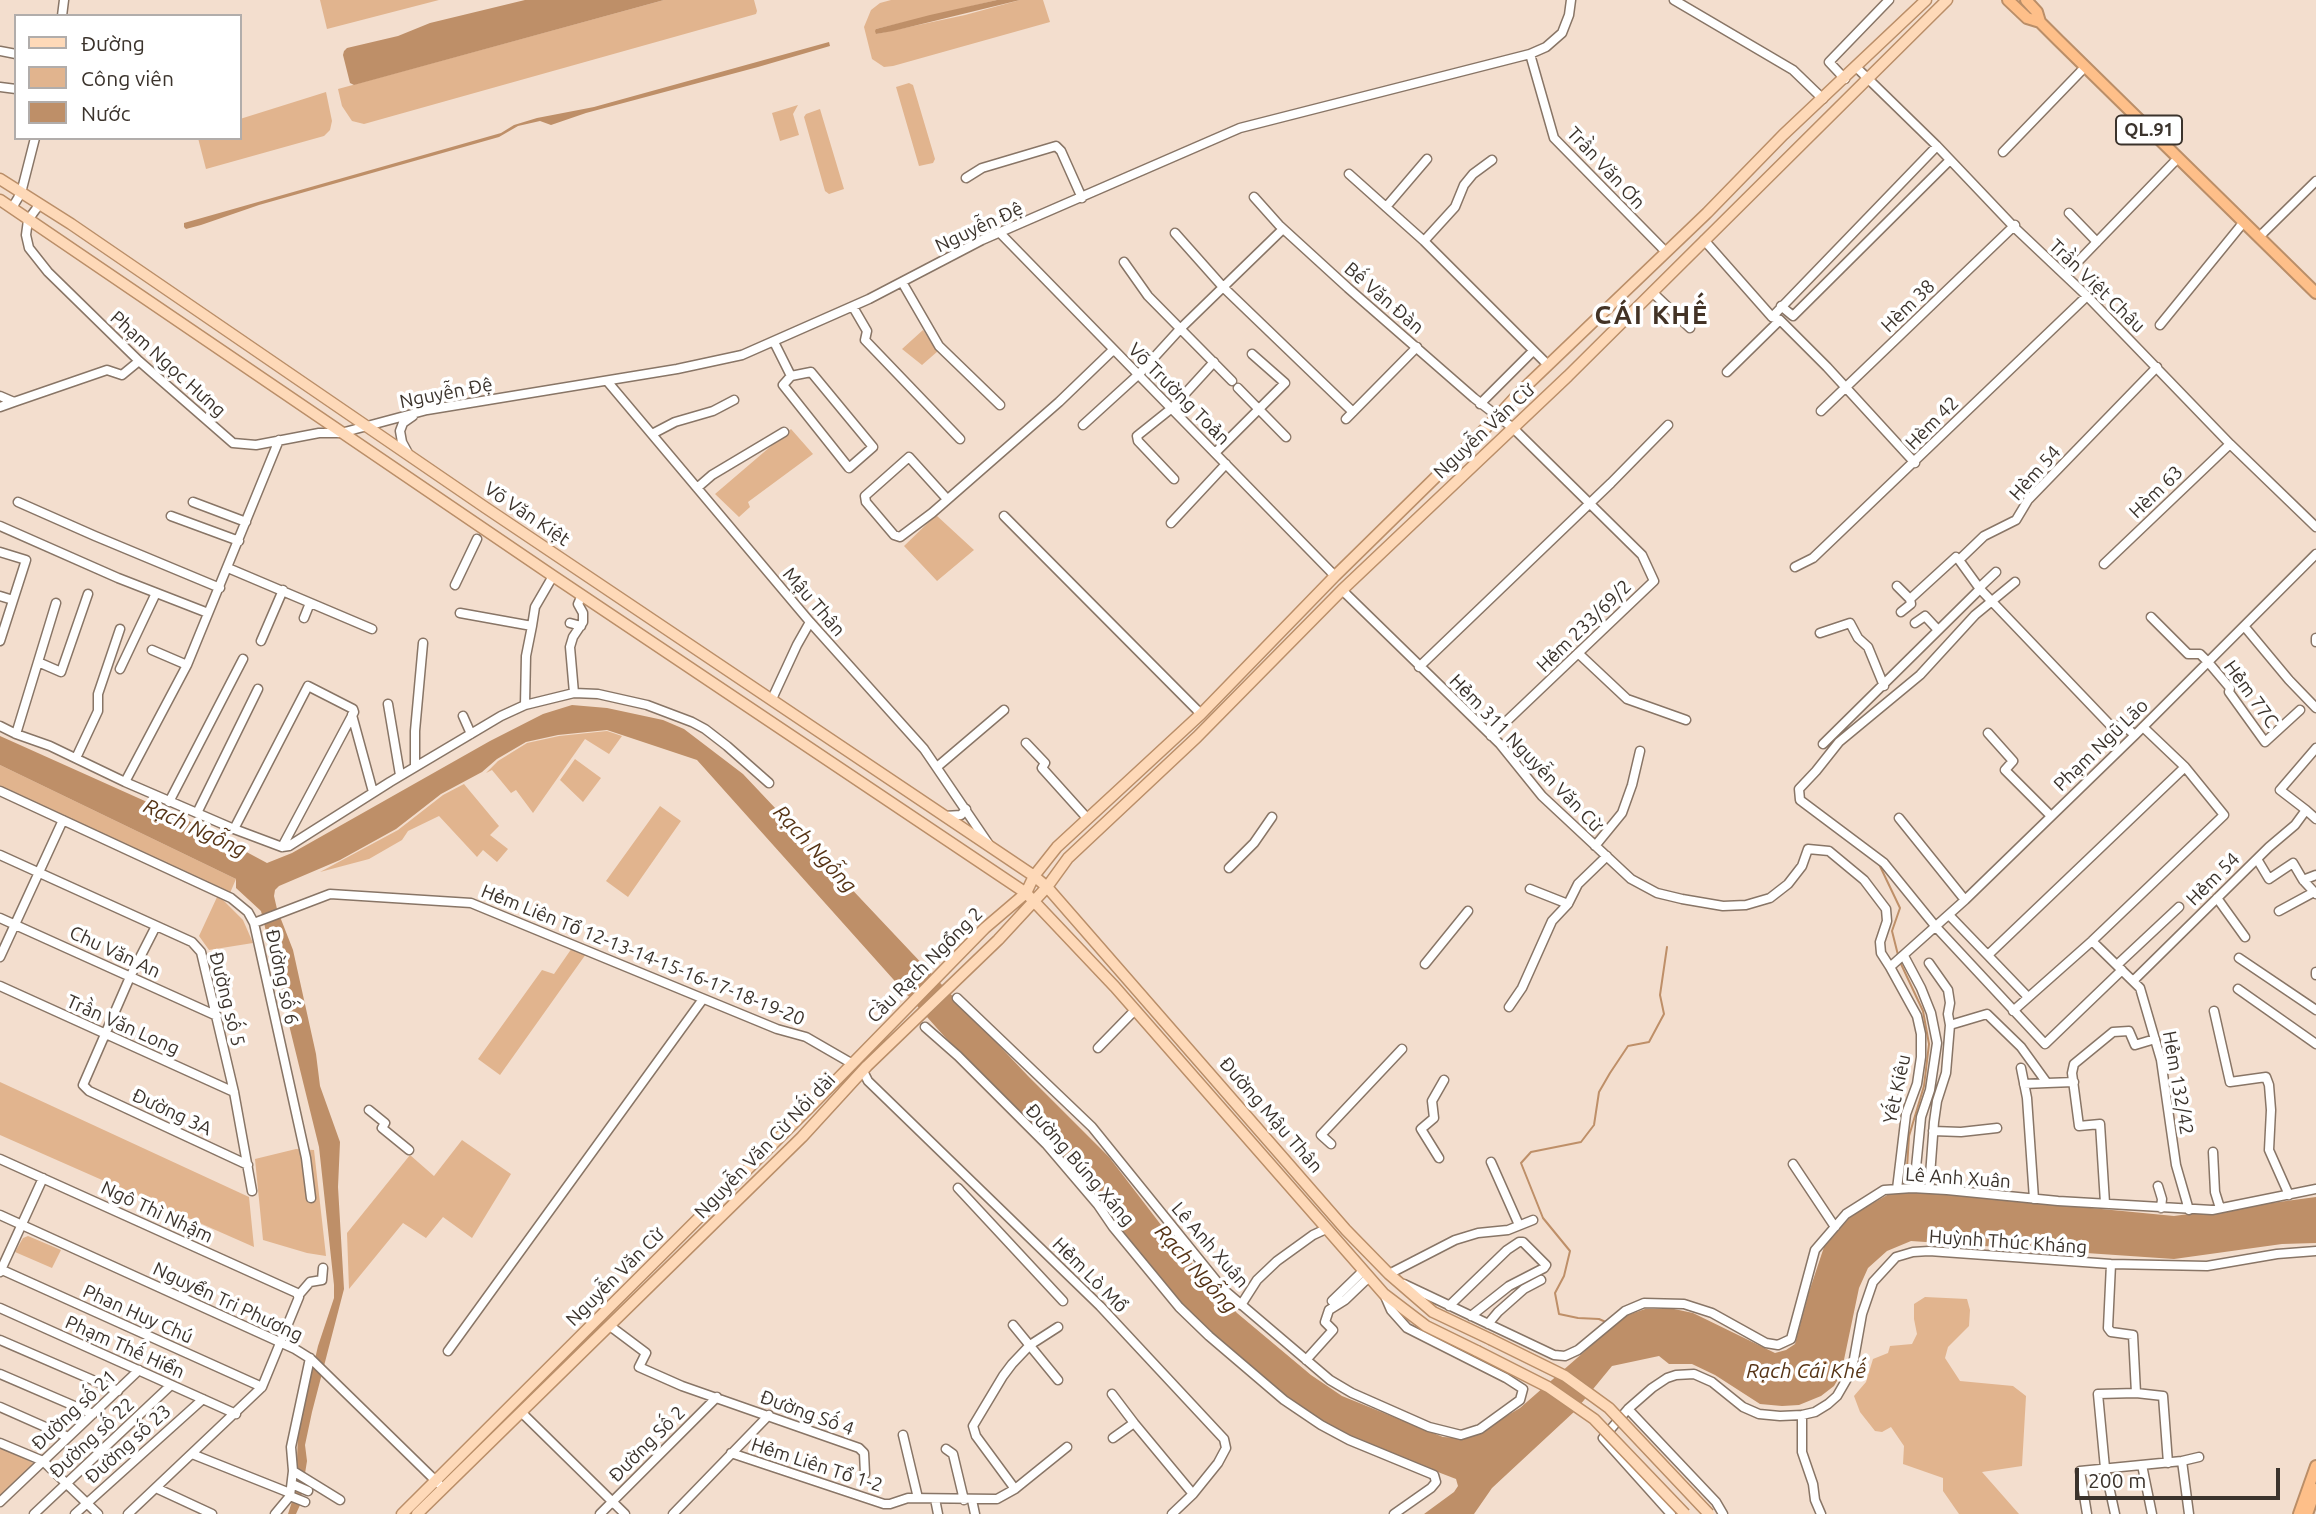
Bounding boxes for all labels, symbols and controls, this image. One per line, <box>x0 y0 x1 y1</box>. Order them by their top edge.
legend <box>14 14 242 140</box>
text: Đường <box>81 31 145 55</box>
text: Công viên <box>81 66 174 90</box>
text: Nước <box>81 101 131 125</box>
road number: QL.91 <box>2116 116 2182 145</box>
street label: Trần Văn Ơn <box>1562 122 1650 214</box>
street label: Nguyễn Đệ <box>931 197 1027 257</box>
street label: Trần Việt Châu <box>2044 234 2150 338</box>
street label: Bế Văn Đàn <box>1340 257 1428 339</box>
street label: Hèm 38 <box>1876 275 1940 337</box>
district label: CÁI KHẾ <box>1595 299 1709 331</box>
street label: Phạm Ngọc Hưng <box>105 306 231 422</box>
street label: Võ Trường Toản <box>1123 338 1235 450</box>
street label: Nguyễn Đệ <box>398 373 494 413</box>
street label: Nguyễn Văn Cừ <box>1429 379 1539 483</box>
street label: Hèm 42 <box>1901 392 1963 454</box>
street label: Hèm 54 <box>2004 441 2066 505</box>
street label: Hèm 63 <box>2124 461 2188 523</box>
street label: Võ Văn Kiệt <box>480 477 574 551</box>
street label: Mậu Thân <box>778 563 850 641</box>
street label: Hẻm 233/69/2 <box>1532 575 1636 677</box>
street label: Hẻm 77C <box>2219 656 2283 732</box>
street label: Hẻm 311 Nguyễn Văn Cừ <box>1445 669 1607 837</box>
street label: Phạm Ngũ Lão <box>2049 694 2153 796</box>
water label: Rạch Ngỗng <box>140 793 250 863</box>
water label: Rạch Ngỗng <box>768 800 862 898</box>
street label: Hẻm 54 <box>2182 848 2244 910</box>
street label: Hẻm Liên Tổ 12-13-14-15-16-17-18-19-20 <box>478 879 808 1031</box>
street label: Cầu Rạch Ngổng 2 <box>862 902 988 1028</box>
street label: Chu Văn An <box>66 921 164 983</box>
street label: Đường số 6 <box>261 927 303 1027</box>
street label: Đường số 5 <box>204 949 250 1049</box>
street label: Trần Văn Long <box>63 990 183 1060</box>
street label: Hẻm 132/42 <box>2158 1029 2198 1137</box>
street label: Yết Kiêu <box>1879 1052 1915 1126</box>
street label: Đường Mậu Thân <box>1215 1053 1327 1177</box>
street label: Nguyễn Văn Cừ Nối dài <box>690 1069 840 1223</box>
street label: Đường 3A <box>129 1084 215 1140</box>
street label: Đường Búng Xáng <box>1021 1099 1139 1231</box>
street label: Lê Anh Xuân <box>1904 1163 2012 1193</box>
street label: Ngô Thì Nhậm <box>97 1176 217 1248</box>
street label: Lê Anh Xuân <box>1167 1198 1253 1292</box>
water label: Rạch Ngỗng <box>1150 1220 1242 1318</box>
street label: Nguyễn Văn Cừ <box>561 1223 669 1331</box>
street label: Huỳnh Thúc Kháng <box>1928 1225 2088 1259</box>
street label: Hẻm Lò Mổ <box>1048 1233 1132 1317</box>
street label: Nguyển Tri Phương <box>149 1257 307 1347</box>
street label: Phan Huy Chú <box>79 1280 197 1348</box>
street label: Phạm Thế Hiển <box>62 1311 188 1383</box>
water label: Rạch Cái Khế <box>1746 1358 1866 1384</box>
street label: Đường số 21 <box>27 1365 121 1455</box>
street label: Đường Số 4 <box>757 1385 857 1441</box>
street label: Đường số 22 <box>45 1393 139 1483</box>
street label: Đường số 23 <box>80 1400 176 1488</box>
street label: Đường Số 2 <box>604 1401 690 1487</box>
street label: Hẻm Liên Tổ 1-2 <box>748 1433 886 1497</box>
scale bar <box>2078 1454 2283 1498</box>
text: 200 m <box>2088 1468 2146 1492</box>

